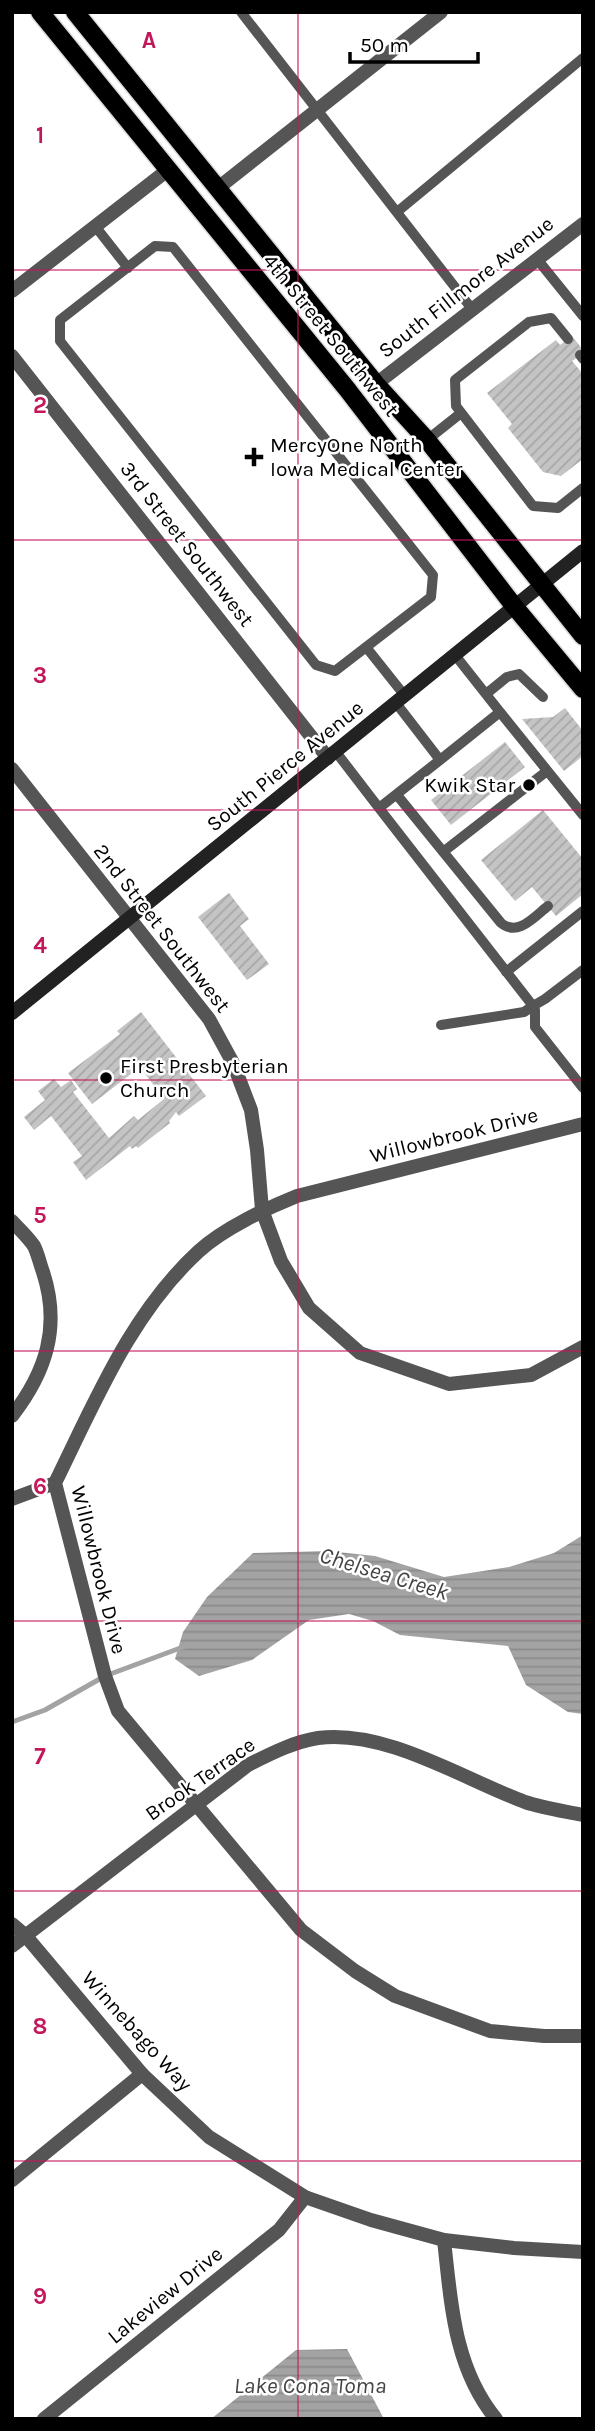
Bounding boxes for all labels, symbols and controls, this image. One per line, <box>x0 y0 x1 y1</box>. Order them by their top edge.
scale bar <box>350 21 478 65</box>
text: A <box>142 27 156 54</box>
text: 50 m <box>360 33 409 57</box>
text: 1 <box>36 122 44 149</box>
street label: South Fillmore Avenue <box>374 211 558 363</box>
street label: 4th Street Southwest <box>258 249 404 421</box>
text: 2 <box>33 392 47 419</box>
place label: MercyOne North Iowa Medical Center <box>270 433 463 481</box>
marker: MercyOne North Iowa Medical Center <box>244 447 264 467</box>
street label: 3rd Street Southwest <box>115 457 259 631</box>
text: 3 <box>33 662 47 689</box>
street label: South Pierce Avenue <box>202 695 368 837</box>
place label: Kwik Star <box>424 773 515 797</box>
marker: Kwik Star <box>521 777 537 793</box>
street label: 2nd Street Southwest <box>89 839 235 1017</box>
text: 4 <box>33 932 47 959</box>
place label: First Presbyterian Church <box>120 1054 289 1102</box>
marker: First Presbyterian Church <box>98 1070 114 1086</box>
street label: Willowbrook Drive <box>367 1103 541 1167</box>
text: 5 <box>33 1202 47 1229</box>
text: 6 <box>33 1473 47 1500</box>
street label: Willowbrook Drive <box>67 1483 131 1657</box>
water label: Chelsea Creek <box>316 1541 452 1606</box>
street label: Brook Terrace <box>140 1732 260 1826</box>
text: 7 <box>34 1743 46 1770</box>
street label: Winnebago Way <box>77 1966 197 2096</box>
text: 8 <box>33 2013 47 2040</box>
street label: Lakeview Drive <box>103 2241 227 2349</box>
text: 9 <box>33 2283 47 2310</box>
water label: Lake Cona Toma <box>234 2372 386 2399</box>

